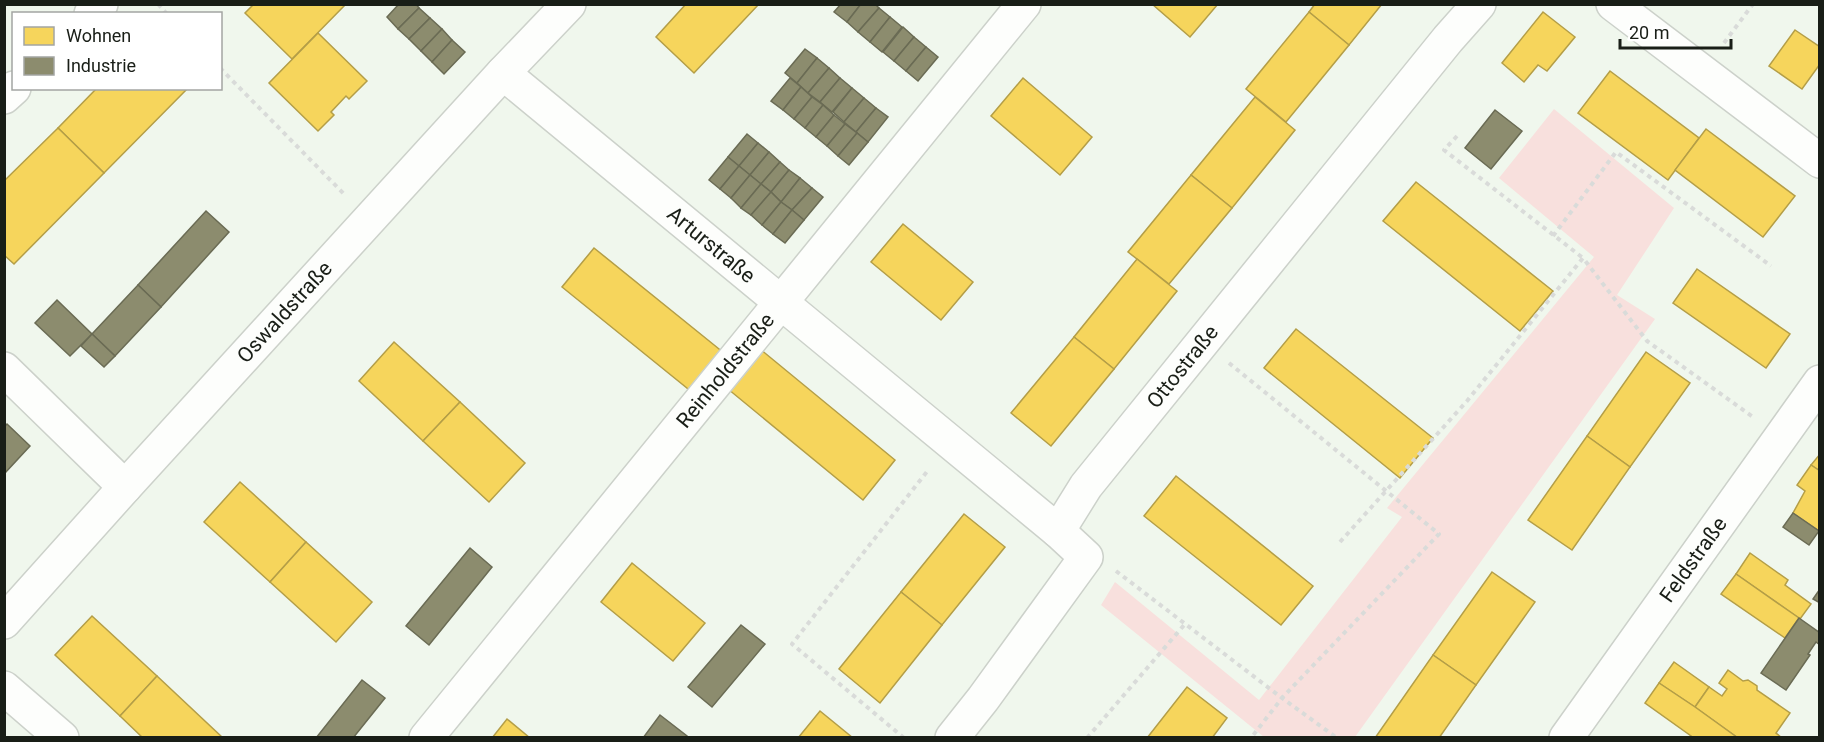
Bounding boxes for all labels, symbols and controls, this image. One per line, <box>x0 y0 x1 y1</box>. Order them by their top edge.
legend <box>12 12 222 90</box>
scale bar <box>1620 12 1731 50</box>
text: 20 m <box>1629 22 1669 43</box>
text: Wohnen <box>66 25 131 46</box>
text: Industrie <box>66 55 136 76</box>
street label: Arturstraße <box>663 202 760 288</box>
street label: Oswaldstraße <box>232 256 337 368</box>
street label: Reinholdstraße <box>672 308 779 433</box>
street label: Ottostraße <box>1142 320 1223 413</box>
street label: Feldstraße <box>1655 512 1732 607</box>

